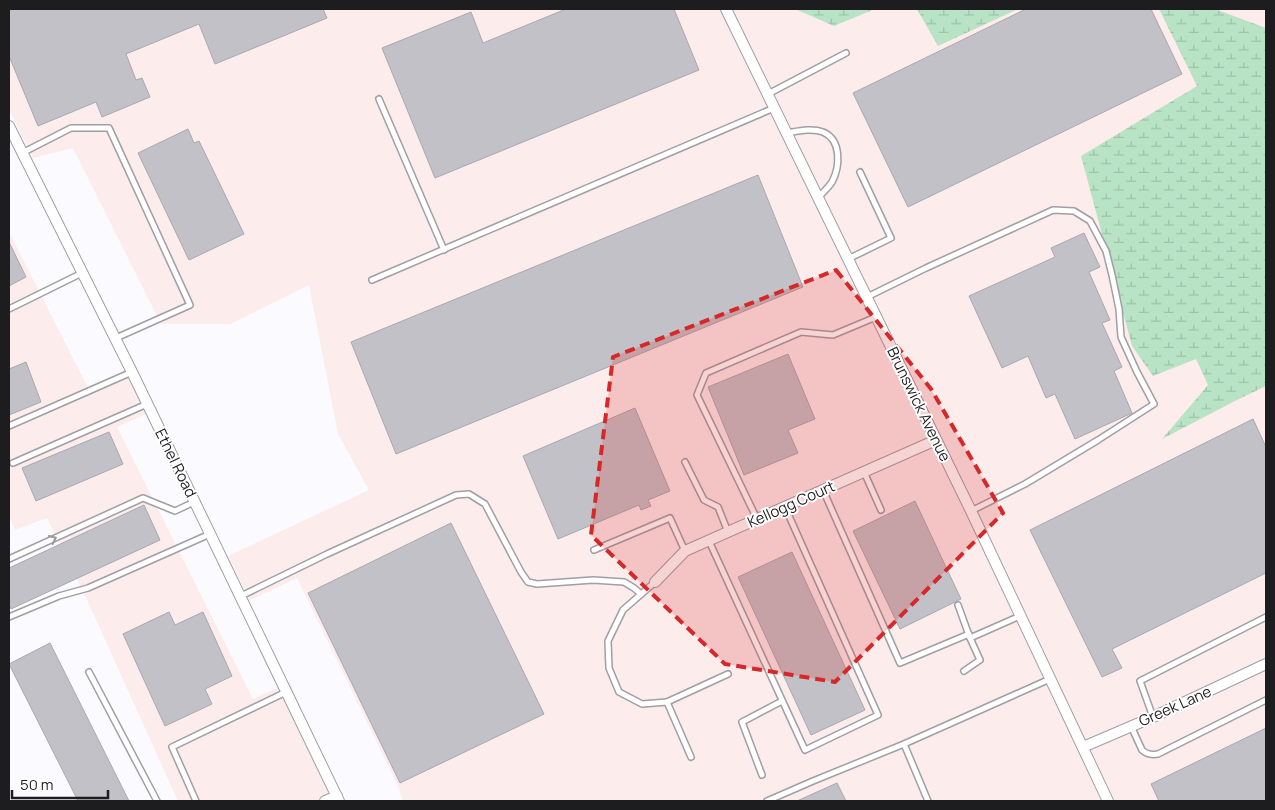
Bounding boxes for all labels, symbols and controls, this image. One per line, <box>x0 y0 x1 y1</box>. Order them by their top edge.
street label: Brunswick Avenue <box>882 343 956 465</box>
street label: Ethel Road <box>150 425 202 501</box>
street label: Kellogg Court <box>744 475 838 533</box>
one-way arrow <box>48 534 57 545</box>
street label: Greek Lane <box>1135 681 1215 731</box>
scale bar <box>12 768 109 800</box>
text: 50 m <box>20 774 54 795</box>

